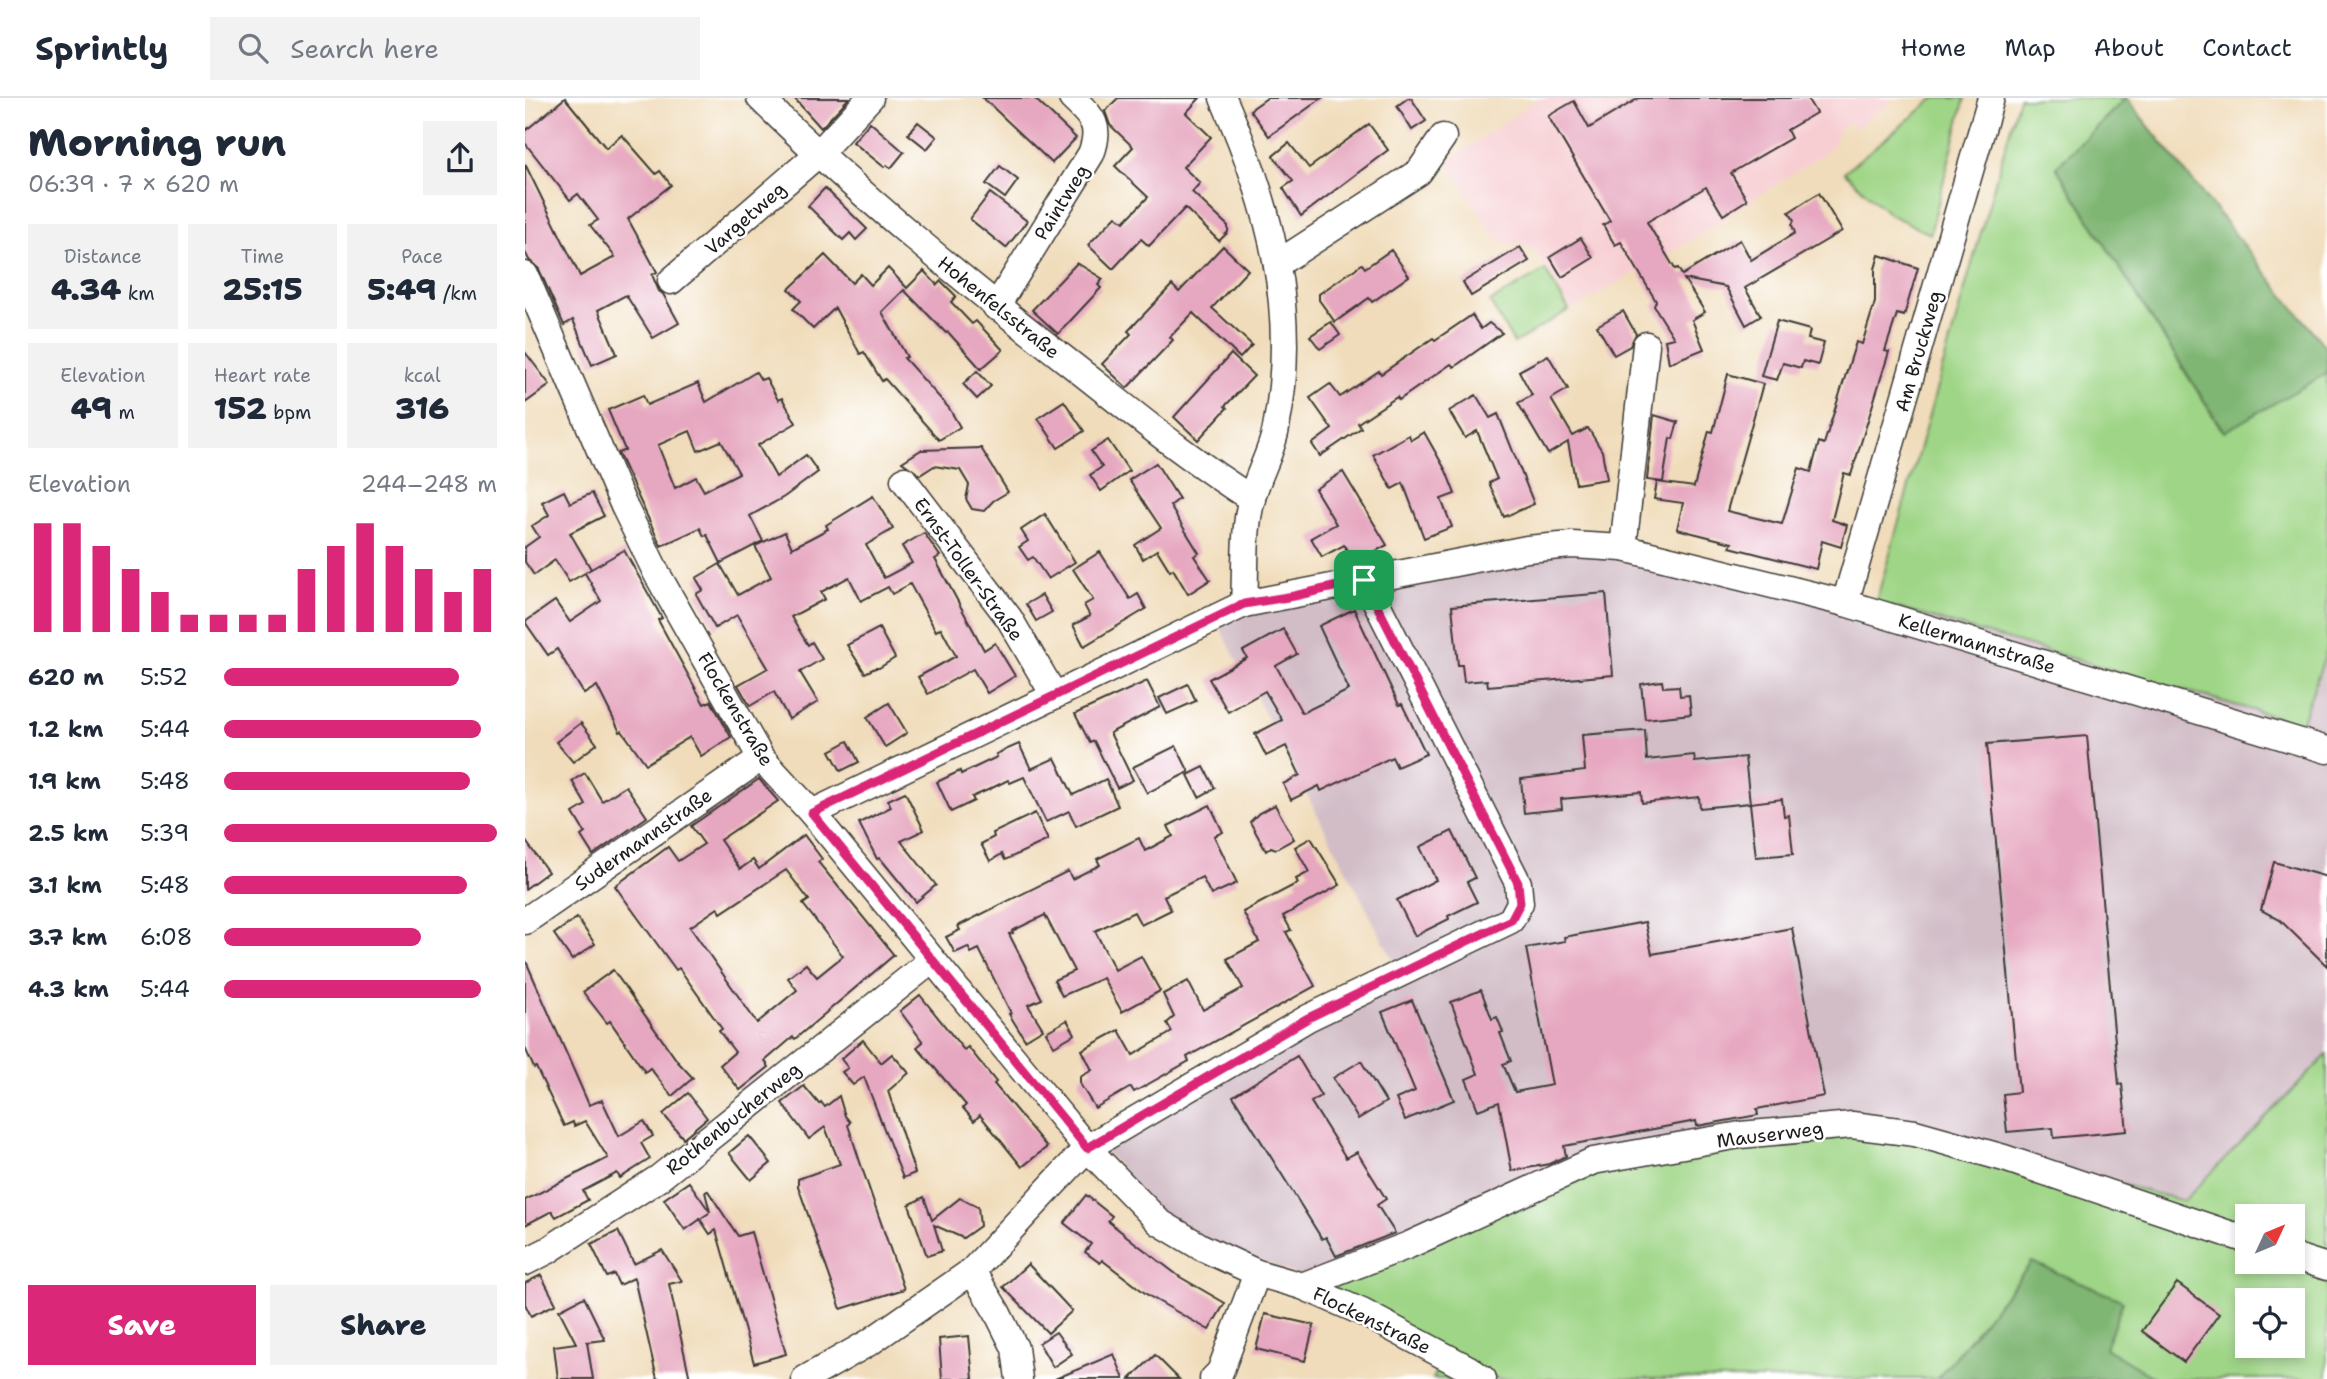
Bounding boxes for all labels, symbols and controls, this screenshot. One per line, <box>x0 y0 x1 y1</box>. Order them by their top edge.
search box <box>210 17 700 80</box>
text: Sprintly <box>35 26 168 71</box>
icon: search <box>234 29 272 67</box>
text: Search here <box>290 31 439 66</box>
text: Home <box>1900 32 1966 64</box>
text: Map <box>2004 32 2056 64</box>
text: About <box>2094 32 2164 64</box>
text: Contact <box>2202 32 2292 64</box>
text: Morning run <box>28 117 286 168</box>
button: share <box>423 121 497 195</box>
street label: Paintweg <box>1028 160 1095 245</box>
text: 06:39 · 7 × 620 m <box>28 169 239 199</box>
street label: Vargetweg <box>700 176 791 260</box>
text: Distance <box>64 244 142 269</box>
text: Time <box>241 244 284 269</box>
text: Pace <box>401 244 443 269</box>
street label: Hohenfelsstraße <box>932 250 1065 364</box>
text: 4.34 <box>51 269 121 310</box>
text: 25:15 <box>222 269 303 310</box>
text: 5:49 <box>367 269 437 310</box>
text: km <box>121 281 155 306</box>
text: /km <box>437 281 477 306</box>
street label: Am Bruckweg <box>1889 287 1948 415</box>
text: Elevation <box>60 363 145 388</box>
text: Heart rate <box>214 363 311 388</box>
text: kcal <box>404 363 441 388</box>
text: 49 <box>71 388 112 429</box>
text: 152 <box>214 388 267 429</box>
text: 316 <box>395 388 449 429</box>
text: m <box>112 400 135 425</box>
text: bpm <box>267 400 311 425</box>
text: Elevation <box>28 469 131 499</box>
text: 244–248 m <box>361 469 497 499</box>
street label: Ernst-Toller-Straße <box>908 493 1029 646</box>
pin <box>1334 550 1394 610</box>
icon: arrive <box>1345 561 1383 599</box>
street label: Kellermannstraße <box>1895 608 2059 679</box>
street label: Flockenstraße <box>692 648 779 771</box>
text: 620 m <box>28 662 104 692</box>
text: 5:52 <box>140 662 188 692</box>
text: 1.2 km <box>28 714 104 744</box>
text: 5:44 <box>140 714 190 744</box>
text: 1.9 km <box>28 766 101 796</box>
text: 5:48 <box>140 766 190 796</box>
street label: Sudermannstraße <box>569 782 717 896</box>
text: 2.5 km <box>28 818 109 848</box>
text: 5:39 <box>140 818 189 848</box>
text: 3.1 km <box>28 870 102 900</box>
text: 5:48 <box>140 870 190 900</box>
text: 3.7 km <box>28 922 107 952</box>
text: 6:08 <box>140 922 193 952</box>
text: 4.3 km <box>28 974 109 1004</box>
text: 5:44 <box>140 974 190 1004</box>
street label: Rothenbucherweg <box>661 1056 806 1180</box>
street label: Mauserweg <box>1715 1116 1825 1153</box>
north arrow <box>2235 1204 2305 1274</box>
map controls <box>2235 1204 2305 1358</box>
street label: Flockenstraße <box>1308 1281 1435 1360</box>
button: Save <box>28 1285 256 1365</box>
button: Share <box>270 1285 497 1365</box>
button: locate <box>2235 1288 2305 1358</box>

